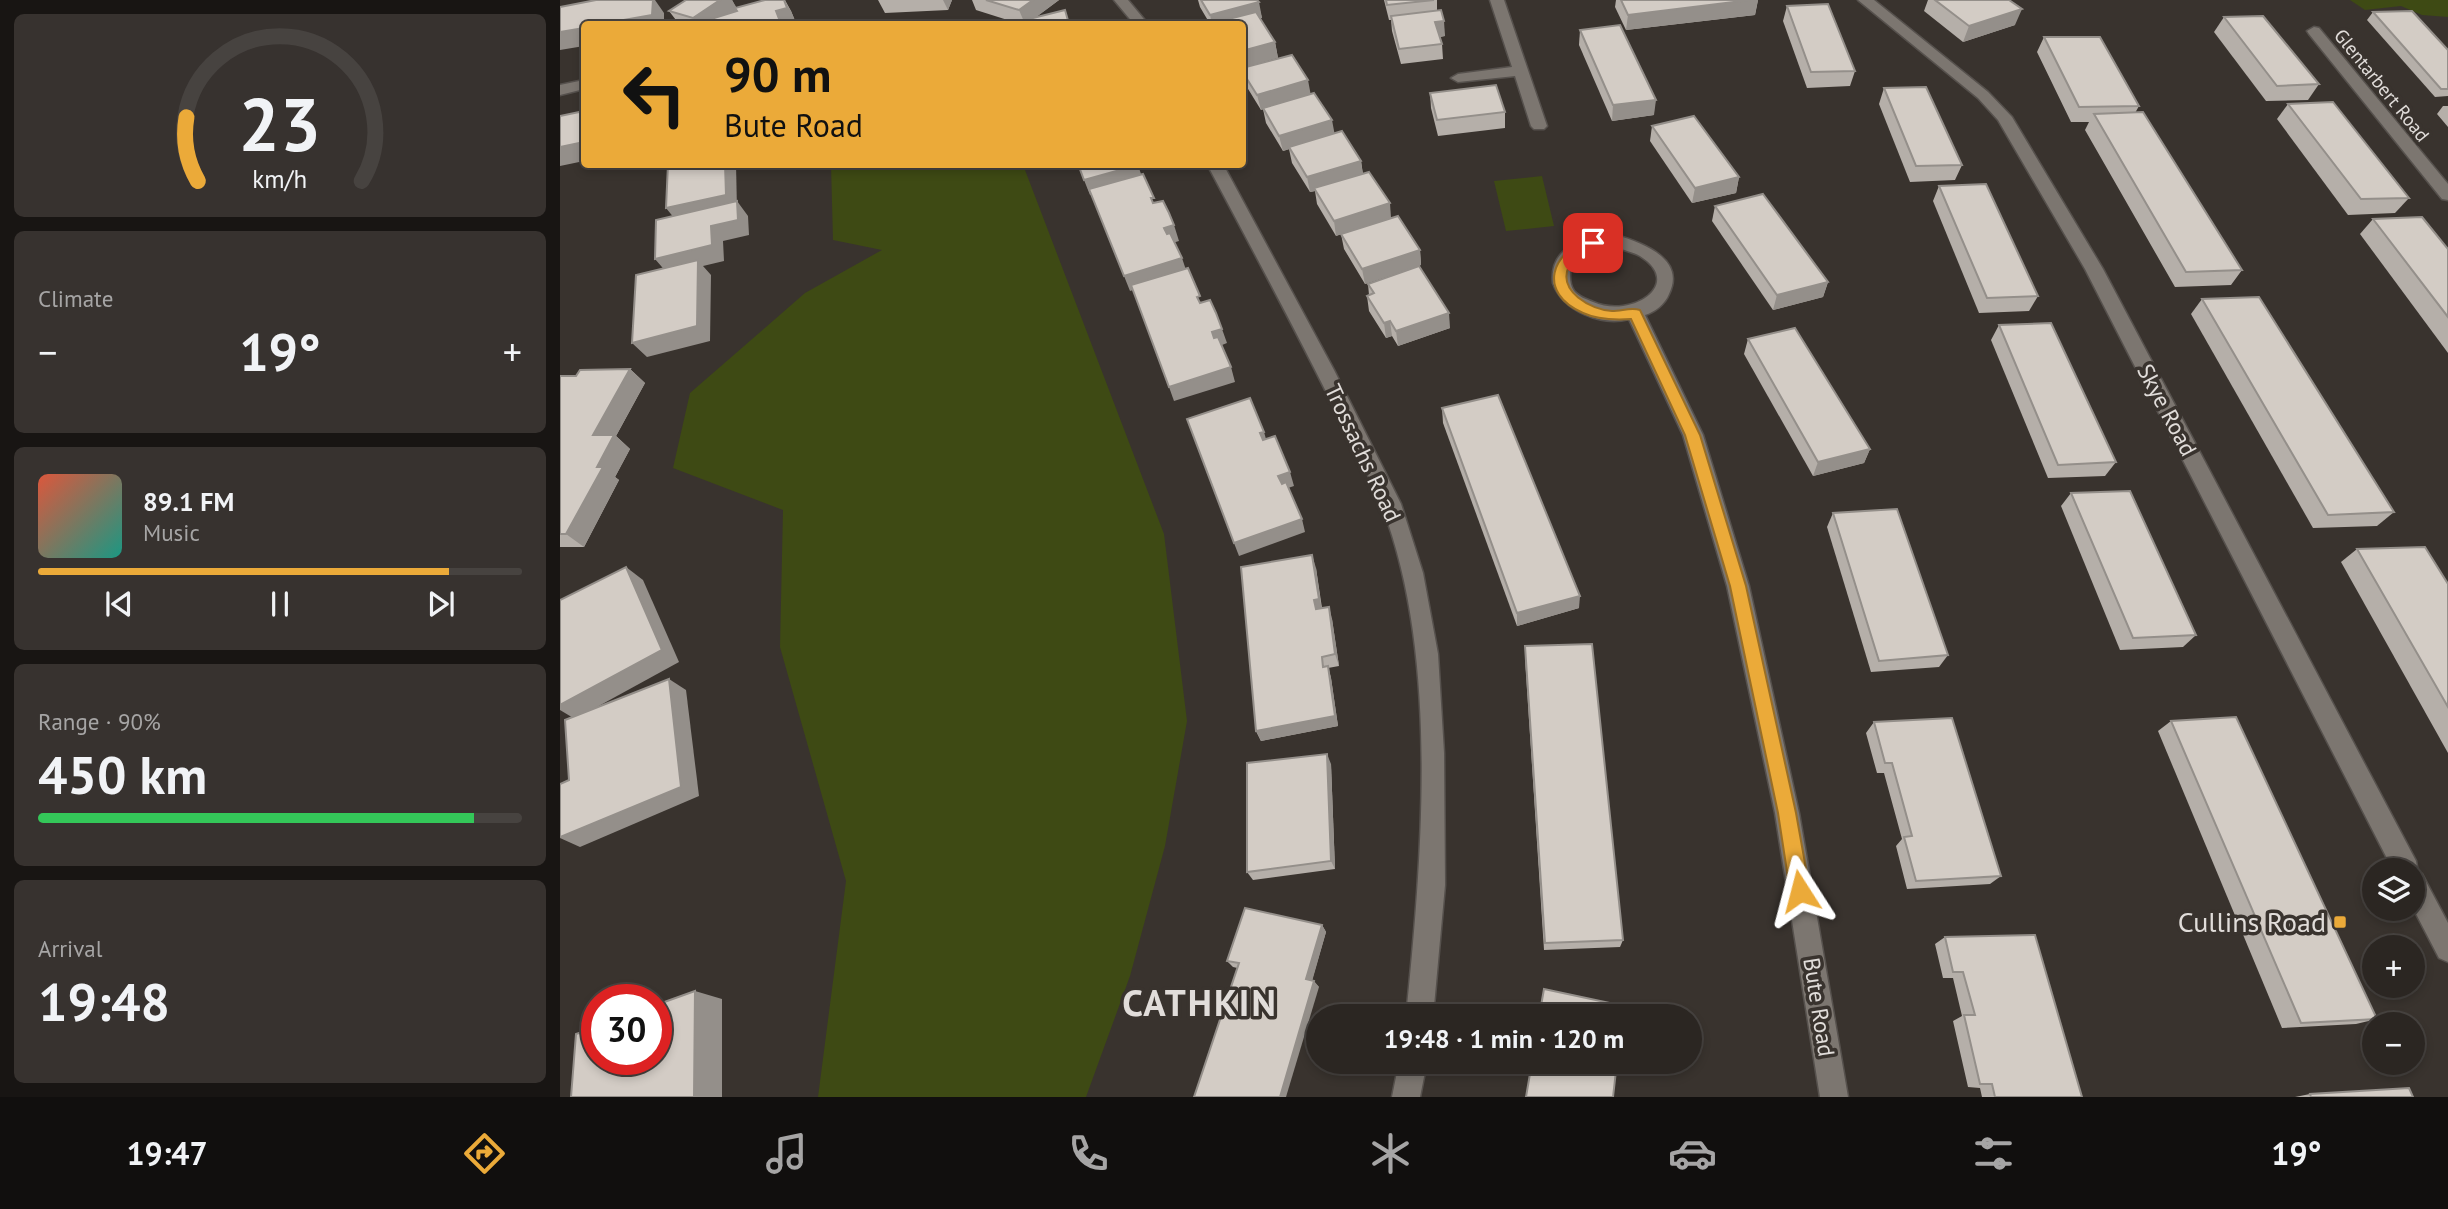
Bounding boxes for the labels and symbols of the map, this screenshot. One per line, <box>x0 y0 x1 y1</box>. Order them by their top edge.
street label: Glentarbert Road <box>2329 24 2435 146</box>
pin <box>1563 213 1623 273</box>
street label: Skye Road <box>2131 359 2204 461</box>
street label: Trossachs Road <box>1319 379 1408 526</box>
position arrow <box>1763 854 1837 928</box>
place label: Cullins Road <box>2178 903 2326 940</box>
marker: Cullins Road <box>2332 914 2348 930</box>
street label: Bute Road <box>1797 955 1842 1059</box>
district label: CATHKIN <box>1122 978 1278 1026</box>
speed limit sign: 30 <box>581 984 672 1075</box>

